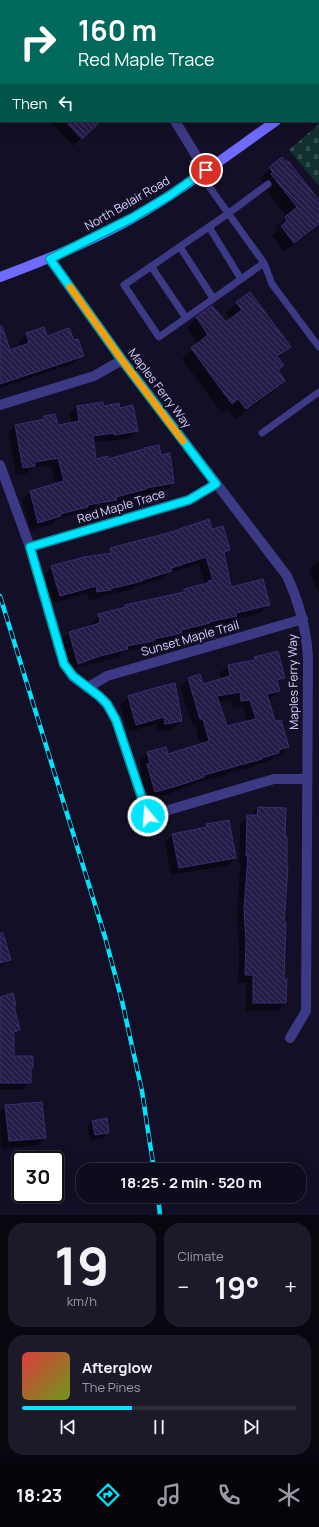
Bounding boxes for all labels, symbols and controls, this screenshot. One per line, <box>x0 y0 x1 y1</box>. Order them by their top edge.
text: 160 m <box>78 11 157 49</box>
icon: right <box>12 16 64 68</box>
text: Red Maple Trace <box>78 47 214 71</box>
icon: left <box>55 92 77 114</box>
text: Then <box>12 93 47 114</box>
pin <box>189 153 223 187</box>
icon: arrive <box>195 159 217 181</box>
street label: North Belair Road <box>81 172 173 234</box>
street label: Maples Ferry Way <box>124 345 196 432</box>
street label: Red Maple Trace <box>75 485 167 527</box>
street label: Sunset Maple Trail <box>139 616 241 660</box>
street label: Maples Ferry Way <box>284 633 302 730</box>
position arrow <box>127 795 169 837</box>
speed limit sign: 30 <box>12 1151 64 1203</box>
text: 18:25 · 2 min · 520 m <box>120 1172 262 1193</box>
text: 19 <box>54 1230 109 1301</box>
text: Climate <box>178 1247 224 1265</box>
text: 19° <box>214 1267 260 1308</box>
text: − <box>178 1272 189 1302</box>
text: + <box>284 1272 297 1302</box>
text: km/h <box>67 1292 97 1310</box>
text: Afterglow <box>82 1357 153 1378</box>
text: The Pines <box>82 1378 141 1396</box>
icon: previous <box>57 1416 79 1438</box>
icon: pause <box>148 1416 170 1438</box>
icon: next <box>240 1416 262 1438</box>
icon: directions <box>94 1481 122 1509</box>
icon: music <box>155 1481 183 1509</box>
icon: phone <box>215 1481 243 1509</box>
icon: climate <box>275 1481 303 1509</box>
text: 18:23 <box>16 1483 62 1507</box>

